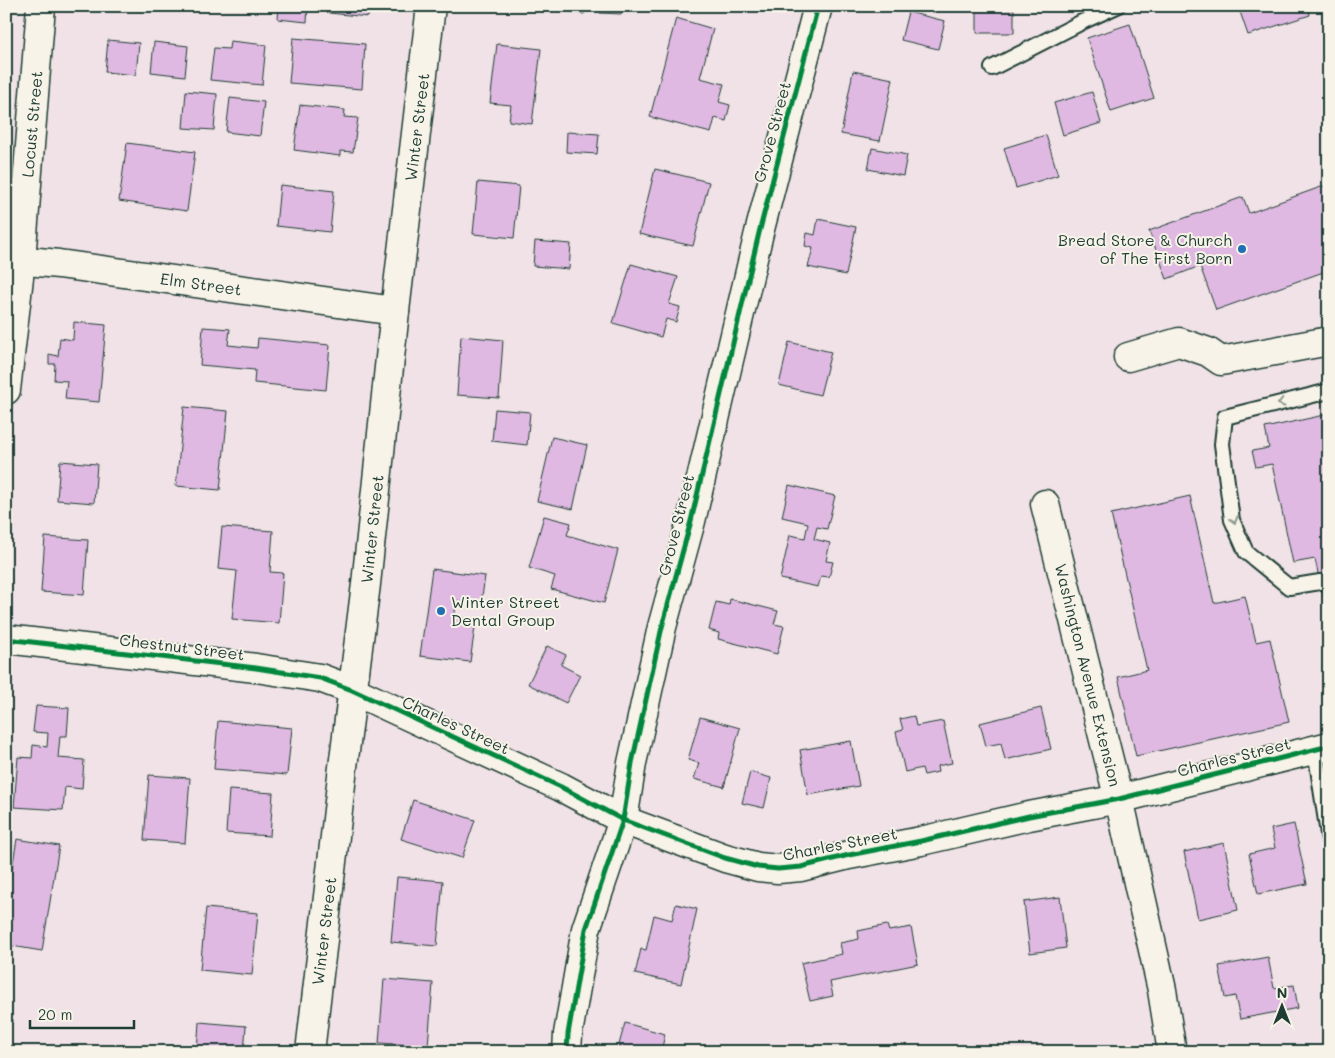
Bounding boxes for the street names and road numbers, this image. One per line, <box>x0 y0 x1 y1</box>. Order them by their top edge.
street label: Locust Street <box>16 70 47 178</box>
street label: Winter Street <box>399 72 434 182</box>
street label: Grove Street <box>748 79 795 185</box>
street label: Elm Street <box>159 267 243 300</box>
street label: Grove Street <box>653 472 698 578</box>
street label: Winter Street <box>355 474 388 584</box>
street label: Washington Avenue Extension <box>1051 561 1126 789</box>
street label: Chestnut Street <box>118 628 246 665</box>
street label: Charles Street <box>399 690 513 759</box>
street label: Charles Street <box>1175 732 1293 781</box>
street label: Charles Street <box>781 822 899 865</box>
street label: Winter Street <box>306 876 341 986</box>

